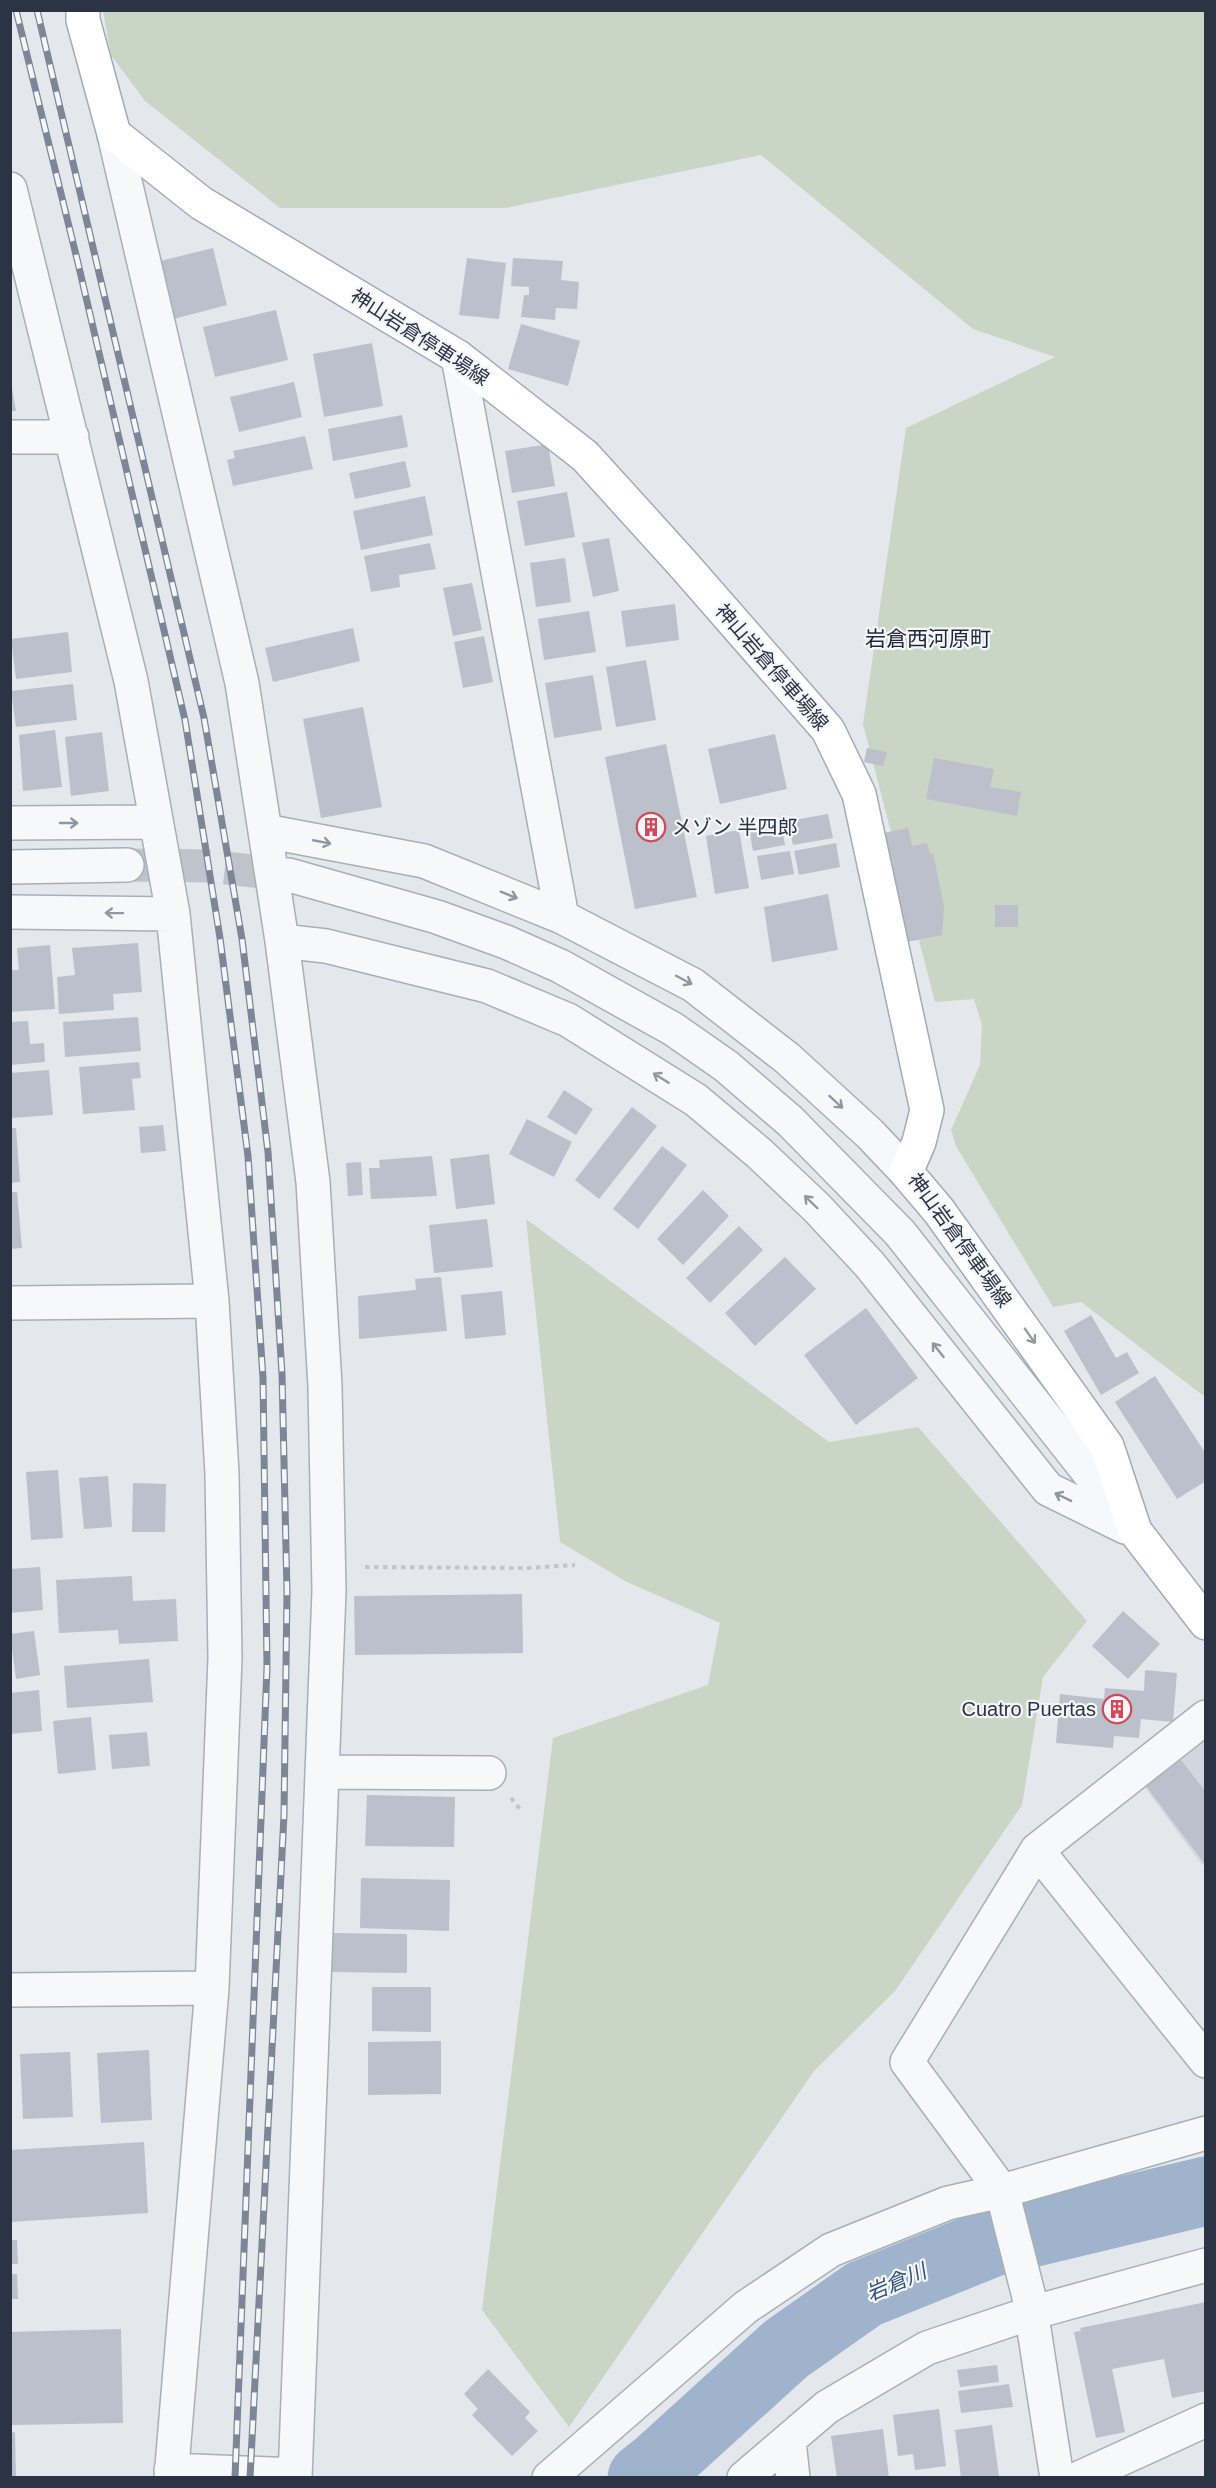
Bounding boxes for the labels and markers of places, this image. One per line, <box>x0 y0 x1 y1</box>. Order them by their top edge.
building icon: メゾン 半四郎 <box>635 811 667 843</box>
place label: メゾン 半四郎 <box>672 816 798 838</box>
building icon: Cuatro Puertas <box>1101 1693 1133 1725</box>
place label: Cuatro Puertas <box>961 1698 1096 1720</box>

